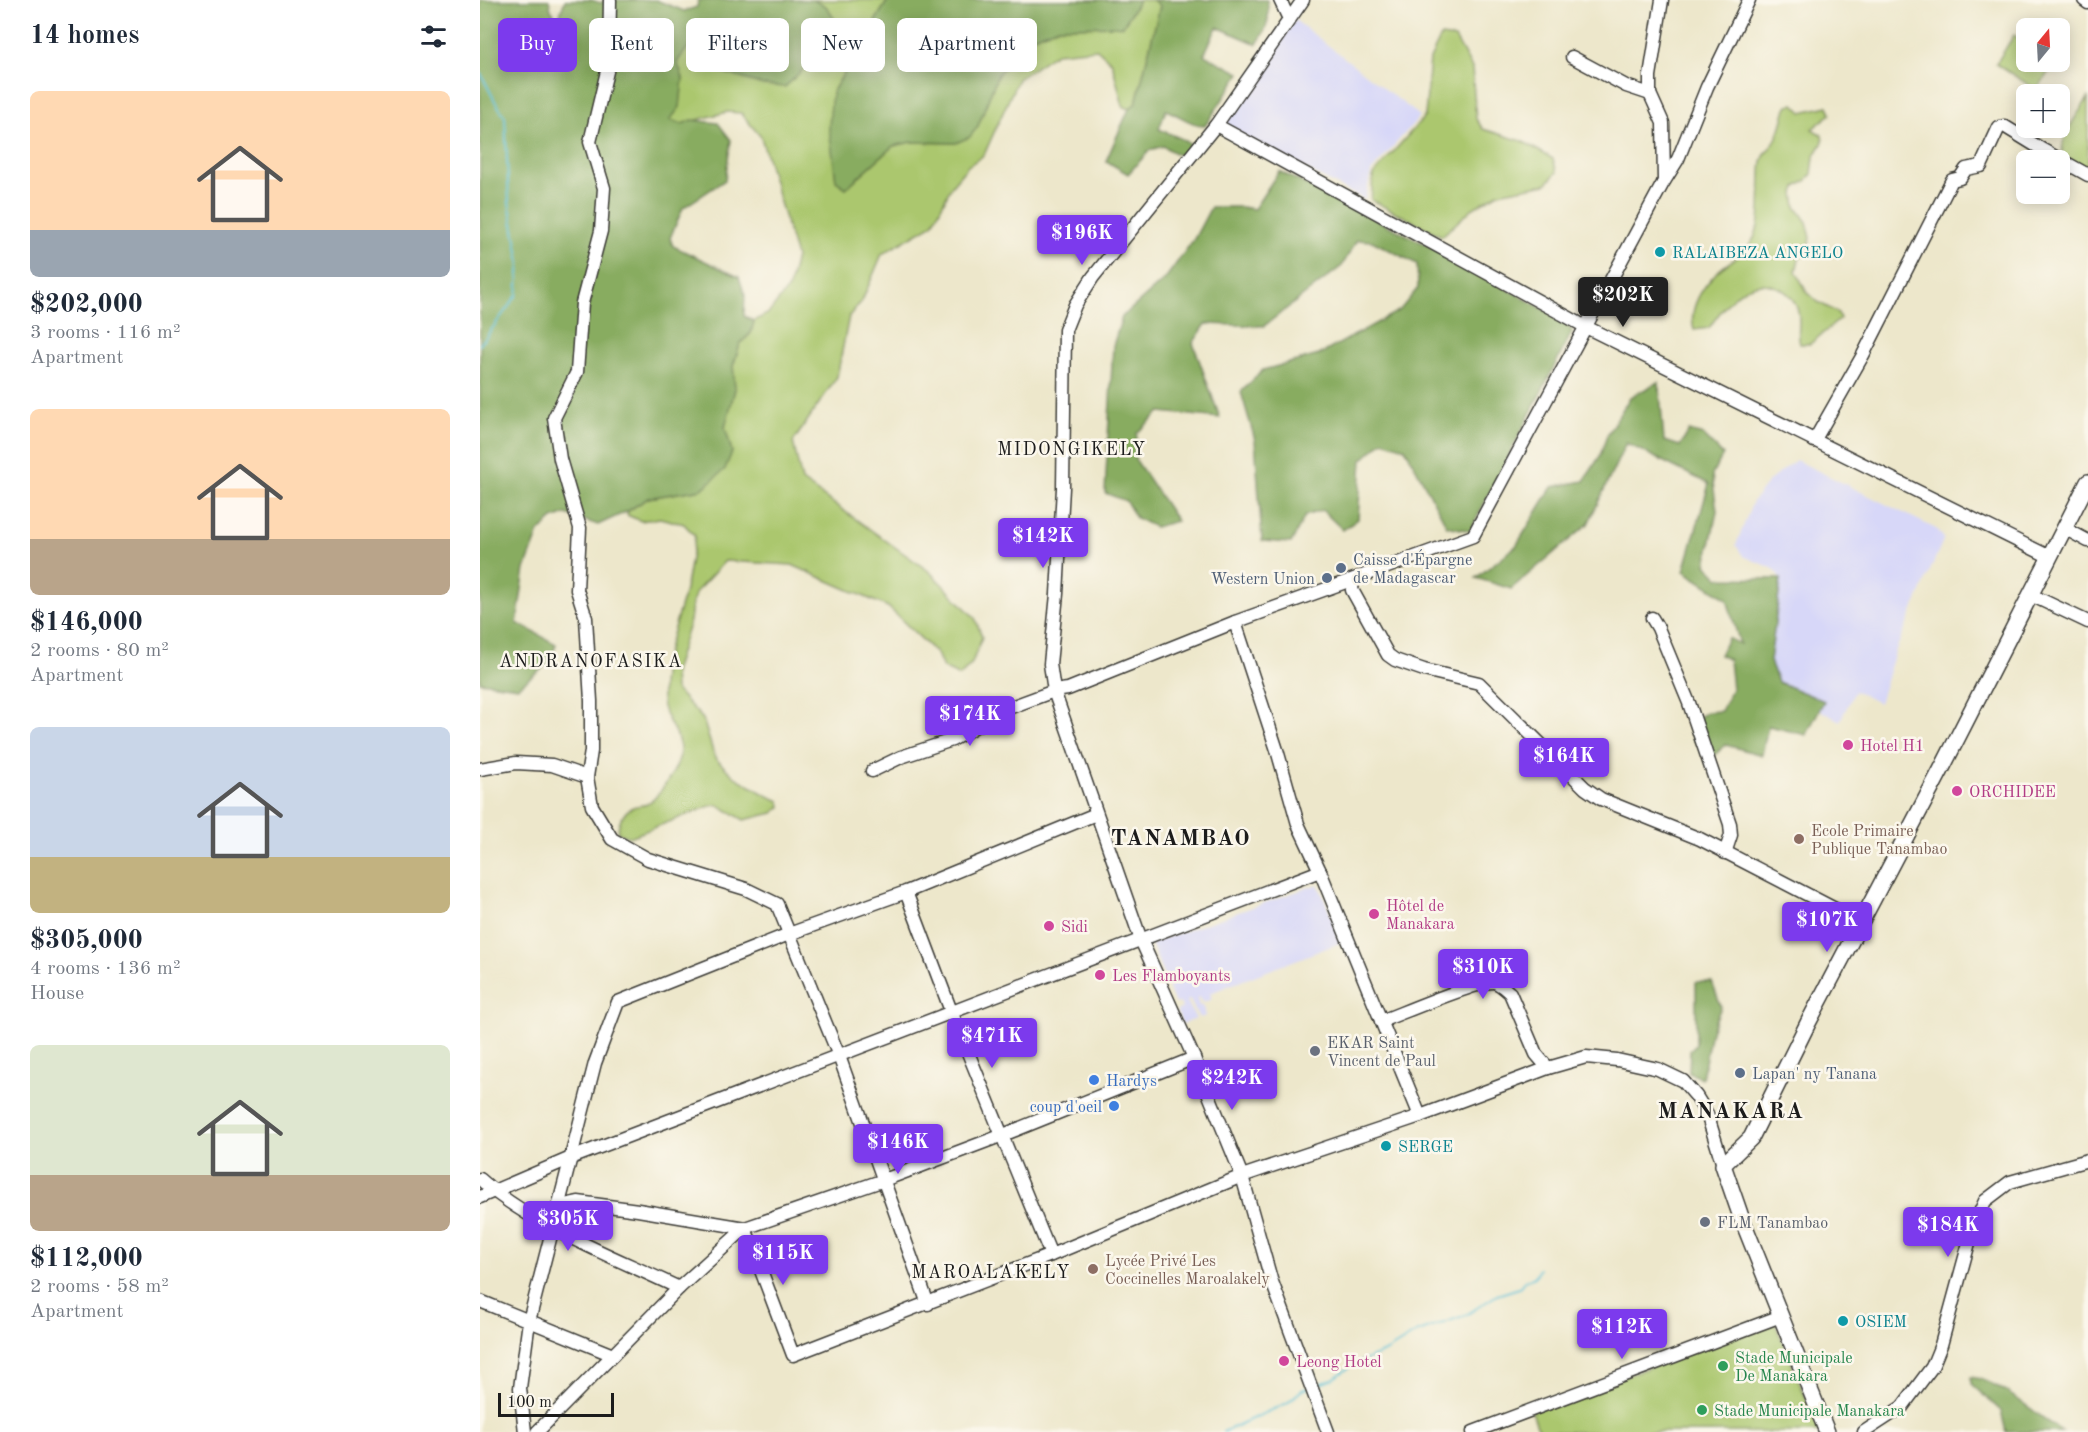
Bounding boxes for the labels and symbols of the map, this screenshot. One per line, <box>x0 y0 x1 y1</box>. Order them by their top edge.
north arrow <box>2016 18 2070 72</box>
pin: $196K <box>1040 215 1124 266</box>
marker: RALAIBEZA ANGELO <box>1653 245 1667 259</box>
place label: RALAIBEZA ANGELO <box>1672 246 1843 262</box>
pin: $202K <box>1581 277 1665 328</box>
district label: MIDONGIKELY <box>997 441 1147 459</box>
pin: $142K <box>1001 518 1085 569</box>
place label: Caisse d'Épargne de Madagascar <box>1353 549 1472 587</box>
marker: Caisse d'Épargne de Madagascar <box>1334 561 1348 575</box>
marker: Western Union <box>1320 571 1334 585</box>
place label: Western Union <box>1210 572 1315 588</box>
district label: ANDRANOFASIKA <box>499 653 683 671</box>
pin: $174K <box>928 696 1012 747</box>
pin: $164K <box>1522 738 1606 789</box>
marker: Hotel H1 <box>1841 738 1855 752</box>
place label: Hotel H1 <box>1860 739 1924 755</box>
marker: ORCHIDEE <box>1950 784 1964 798</box>
place label: ORCHIDEE <box>1969 785 2056 801</box>
place label: Ecole Primaire Publique Tanambao <box>1811 824 1948 858</box>
district label: TANAMBAO <box>1111 828 1251 850</box>
marker: Ecole Primaire Publique Tanambao <box>1792 832 1806 846</box>
place label: Hôtel de Manakara <box>1386 899 1455 933</box>
pin: $107K <box>1785 902 1869 953</box>
marker: Hôtel de Manakara <box>1367 907 1381 921</box>
marker: Sidi <box>1042 919 1056 933</box>
place label: Sidi <box>1061 920 1088 936</box>
pin: $310K <box>1441 949 1525 1000</box>
marker: Les Flamboyants <box>1093 968 1107 982</box>
place label: Les Flamboyants <box>1112 969 1230 985</box>
pin: $471K <box>950 1018 1034 1069</box>
place label: EKAR Saint Vincent de Paul <box>1327 1036 1436 1070</box>
marker: EKAR Saint Vincent de Paul <box>1308 1044 1322 1058</box>
pin: $242K <box>1190 1060 1274 1111</box>
marker: Lapan' ny Tanana <box>1733 1066 1747 1080</box>
place label: Lapan' ny Tanana <box>1752 1067 1877 1083</box>
marker: Hardys <box>1087 1073 1101 1087</box>
place label: Hardys <box>1106 1074 1157 1090</box>
marker: coup d'oeil <box>1107 1099 1121 1113</box>
place label: coup d'oeil <box>1030 1100 1102 1116</box>
district label: MANAKARA <box>1658 1101 1804 1123</box>
pin: $146K <box>856 1124 940 1175</box>
marker: SERGE <box>1379 1139 1393 1153</box>
place label: SERGE <box>1398 1140 1453 1156</box>
pin: $305K <box>526 1201 610 1252</box>
pin: $184K <box>1906 1207 1990 1258</box>
marker: FLM Tanambao <box>1698 1215 1712 1229</box>
place label: FLM Tanambao <box>1717 1216 1828 1232</box>
pin: $115K <box>741 1235 825 1286</box>
place label: Lycée Privé Les Coccinelles Maroalakely <box>1105 1254 1270 1288</box>
marker: Lycée Privé Les Coccinelles Maroalakely <box>1086 1262 1100 1276</box>
district label: MAROALAKELY <box>911 1264 1071 1282</box>
pin: $112K <box>1580 1309 1664 1360</box>
marker: OSIEM <box>1836 1314 1850 1328</box>
place label: OSIEM <box>1855 1315 1907 1331</box>
place label: Stade Municipale De Manakara <box>1735 1351 1853 1385</box>
marker: Leong Hotel <box>1277 1354 1291 1368</box>
place label: Leong Hotel <box>1296 1355 1382 1371</box>
marker: Stade Municipale De Manakara <box>1716 1359 1730 1373</box>
scale bar <box>498 1390 614 1418</box>
marker: Stade Municipale Manakara <box>1695 1403 1709 1417</box>
place label: Stade Municipale Manakara <box>1714 1404 1905 1420</box>

